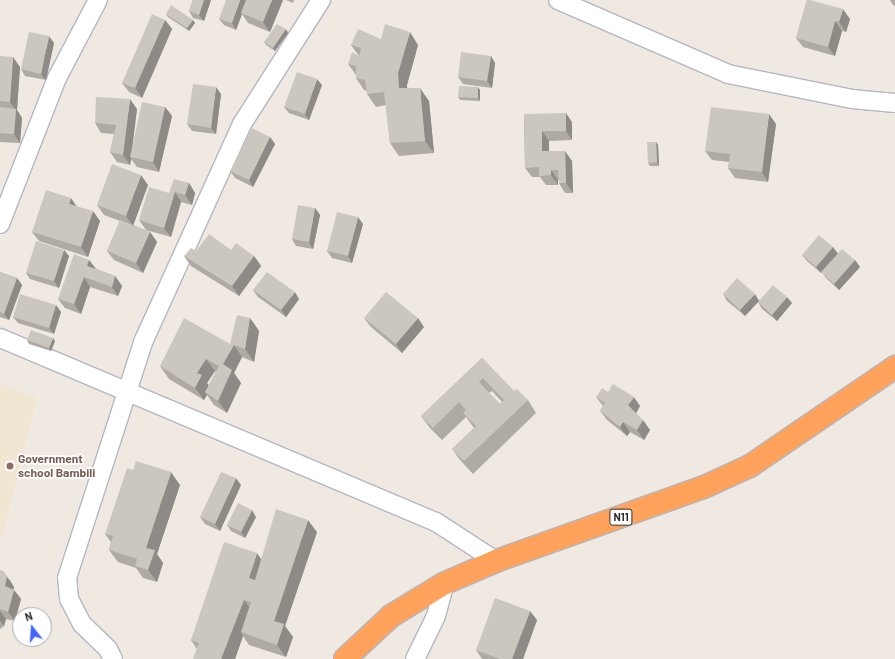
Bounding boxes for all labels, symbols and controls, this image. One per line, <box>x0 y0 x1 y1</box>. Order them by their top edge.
place label: Government school Bambili <box>18 452 95 480</box>
marker: Government school Bambili <box>5 461 15 471</box>
road number: N11 <box>609 508 633 526</box>
north arrow <box>12 607 52 647</box>
text: N <box>23 609 34 623</box>

